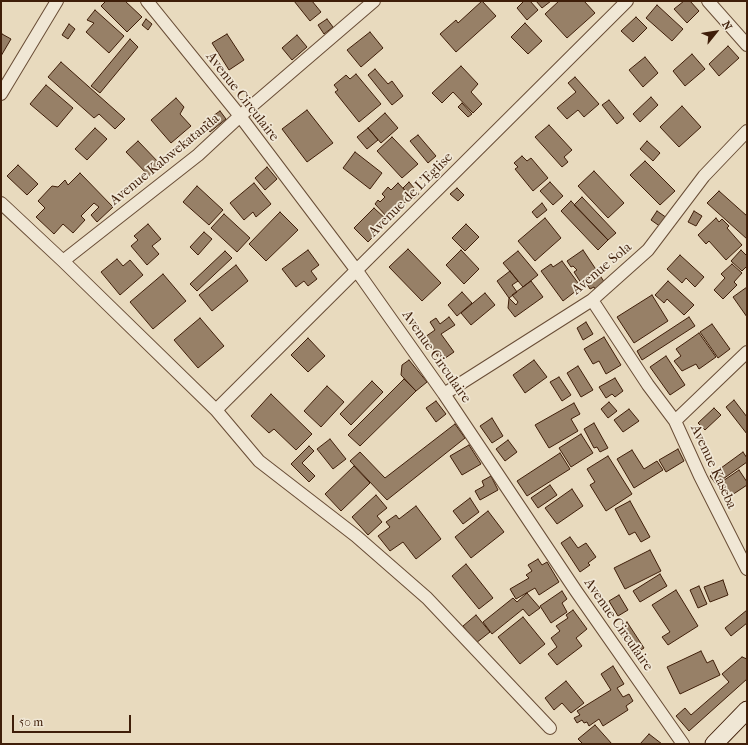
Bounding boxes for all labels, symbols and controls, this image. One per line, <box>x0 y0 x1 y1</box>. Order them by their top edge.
north arrow <box>696 12 736 52</box>
text: N <box>719 19 735 33</box>
street label: Avenue Circulaire <box>202 49 282 145</box>
street label: Avenue Kabwekatanda <box>107 111 223 209</box>
street label: Avenue de L'Eglise <box>365 149 457 241</box>
street label: Avenue Sola <box>569 239 635 299</box>
street label: Avenue Circulaire <box>398 308 474 406</box>
street label: Avenue Kaseba <box>686 422 740 512</box>
street label: Avenue Circulaire <box>580 576 656 674</box>
scale bar <box>14 707 133 733</box>
text: 50 m <box>19 715 43 729</box>

